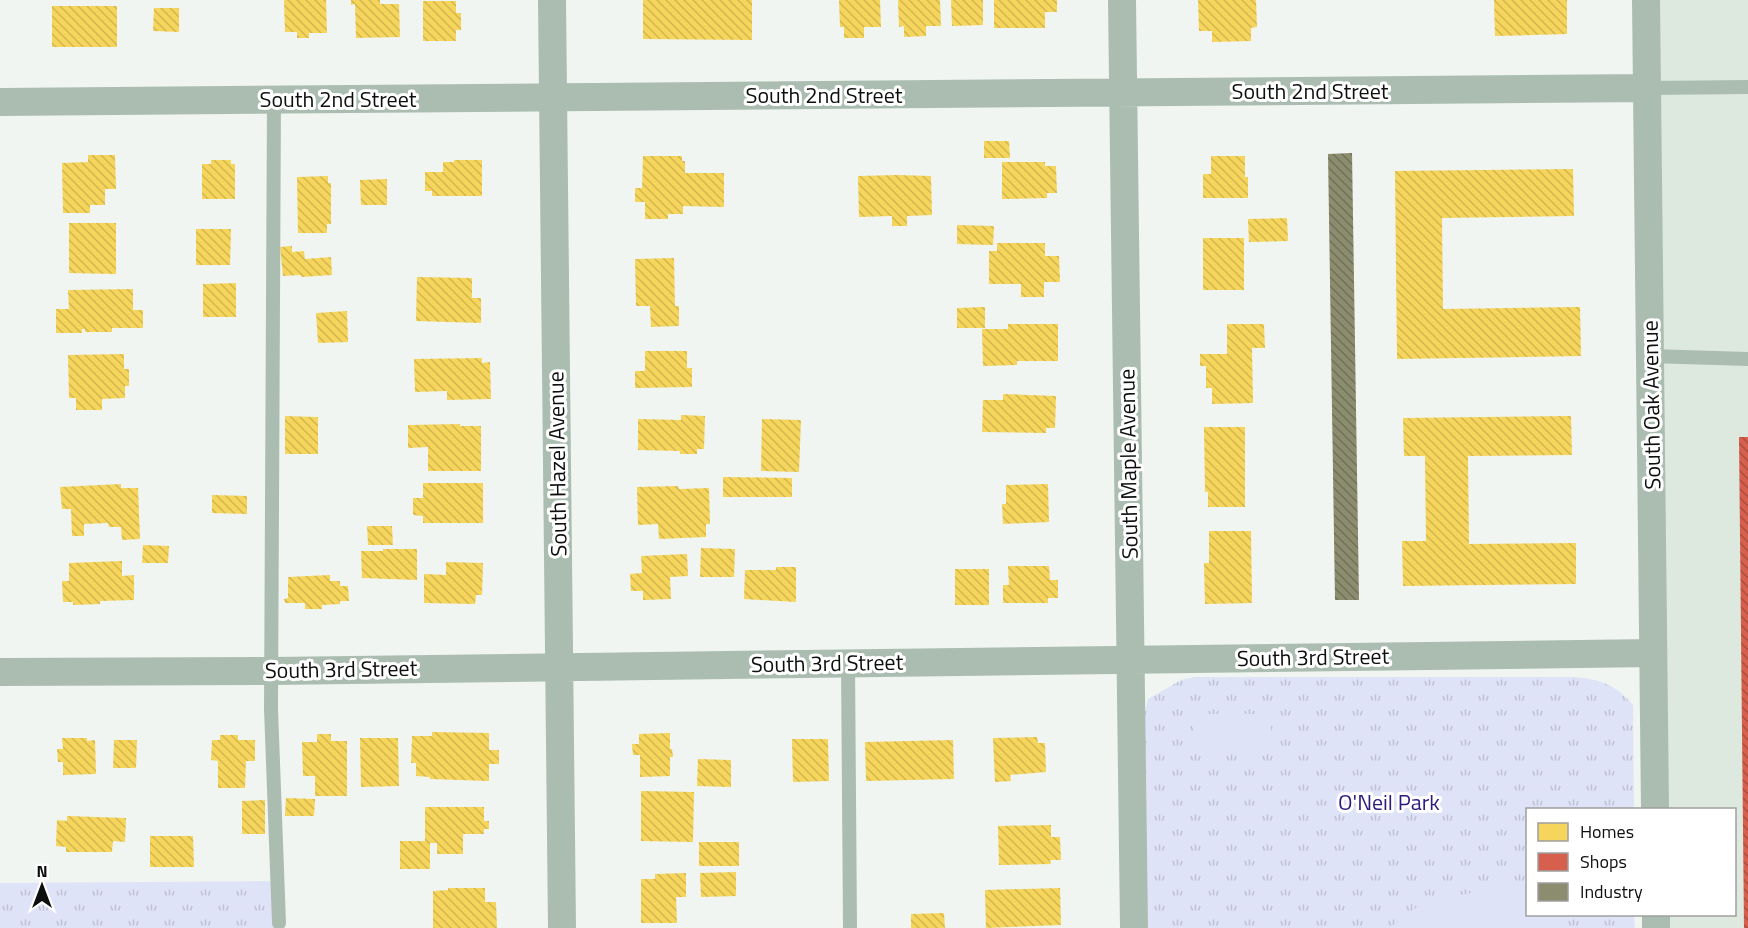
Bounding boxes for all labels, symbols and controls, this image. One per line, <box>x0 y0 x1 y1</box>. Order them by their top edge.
street label: South 2nd Street <box>1232 74 1389 108</box>
street label: South 2nd Street <box>746 78 903 112</box>
street label: South 2nd Street <box>260 82 417 116</box>
street label: South Oak Avenue <box>1633 320 1669 490</box>
street label: South Maple Avenue <box>1109 368 1147 560</box>
street label: South Hazel Avenue <box>538 371 576 557</box>
street label: South 3rd Street <box>1236 639 1390 675</box>
street label: South 3rd Street <box>750 645 904 681</box>
street label: South 3rd Street <box>264 651 418 687</box>
park label: O'Neil Park <box>1338 785 1440 819</box>
legend <box>1526 808 1736 916</box>
text: Homes <box>1580 818 1634 845</box>
text: Shops <box>1580 848 1627 875</box>
north arrow <box>12 856 72 916</box>
text: N <box>36 859 48 883</box>
text: Industry <box>1580 878 1643 905</box>

